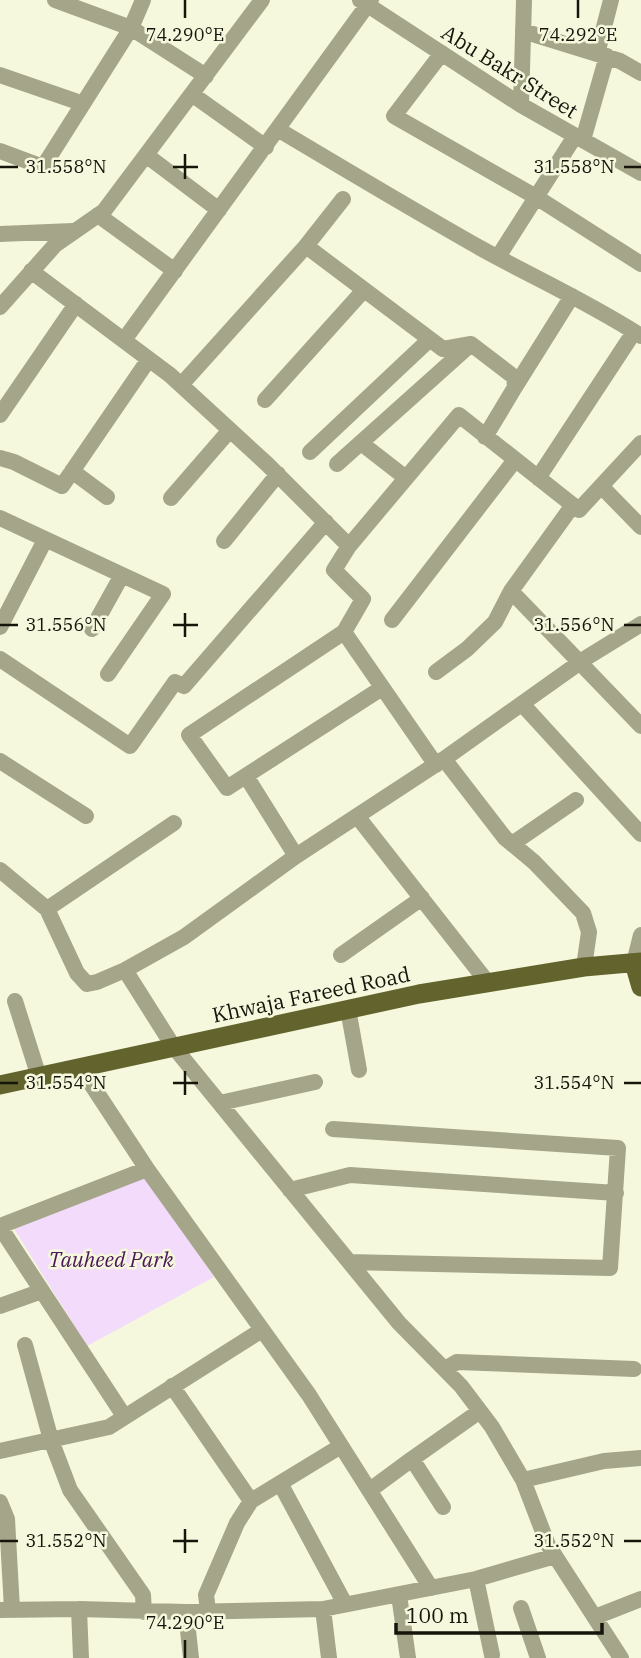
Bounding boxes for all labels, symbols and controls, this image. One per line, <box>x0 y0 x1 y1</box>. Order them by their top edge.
street label: Abu Bakr Street <box>437 18 583 124</box>
text: 74.290°E <box>146 23 224 46</box>
text: 74.292°E <box>539 23 617 46</box>
text: 31.558°N <box>25 155 107 178</box>
text: 31.558°N <box>533 155 615 178</box>
text: 31.556°N <box>25 613 107 636</box>
text: 31.556°N <box>533 613 615 636</box>
street label: Khwaja Fareed Road <box>209 959 413 1029</box>
text: 31.554°N <box>25 1071 107 1094</box>
text: 31.554°N <box>533 1071 615 1094</box>
park label: Tauheed Park <box>48 1245 174 1273</box>
text: 31.552°N <box>25 1529 107 1552</box>
text: 31.552°N <box>533 1529 615 1552</box>
scale bar <box>396 1592 602 1636</box>
text: 100 m <box>406 1601 469 1629</box>
text: 74.290°E <box>146 1611 224 1634</box>

